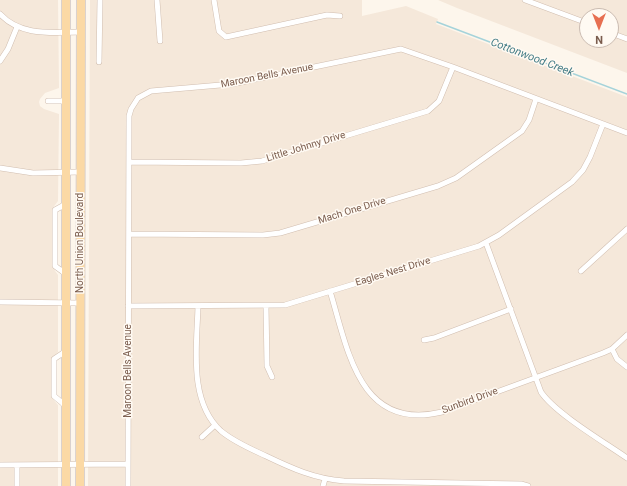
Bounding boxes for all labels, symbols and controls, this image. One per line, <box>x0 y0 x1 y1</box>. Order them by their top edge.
north arrow <box>579 8 619 48</box>
text: N <box>595 33 603 46</box>
water label: Cottonwood Creek <box>489 36 575 80</box>
street label: Maroon Bells Avenue <box>220 61 314 91</box>
street label: Little Johnny Drive <box>265 129 347 165</box>
street label: North Union Boulevard <box>74 193 86 293</box>
street label: Mach One Drive <box>317 195 387 227</box>
street label: Eagles Nest Drive <box>354 255 432 289</box>
street label: Maroon Bells Avenue <box>122 324 134 418</box>
street label: Sunbird Drive <box>440 385 500 417</box>

